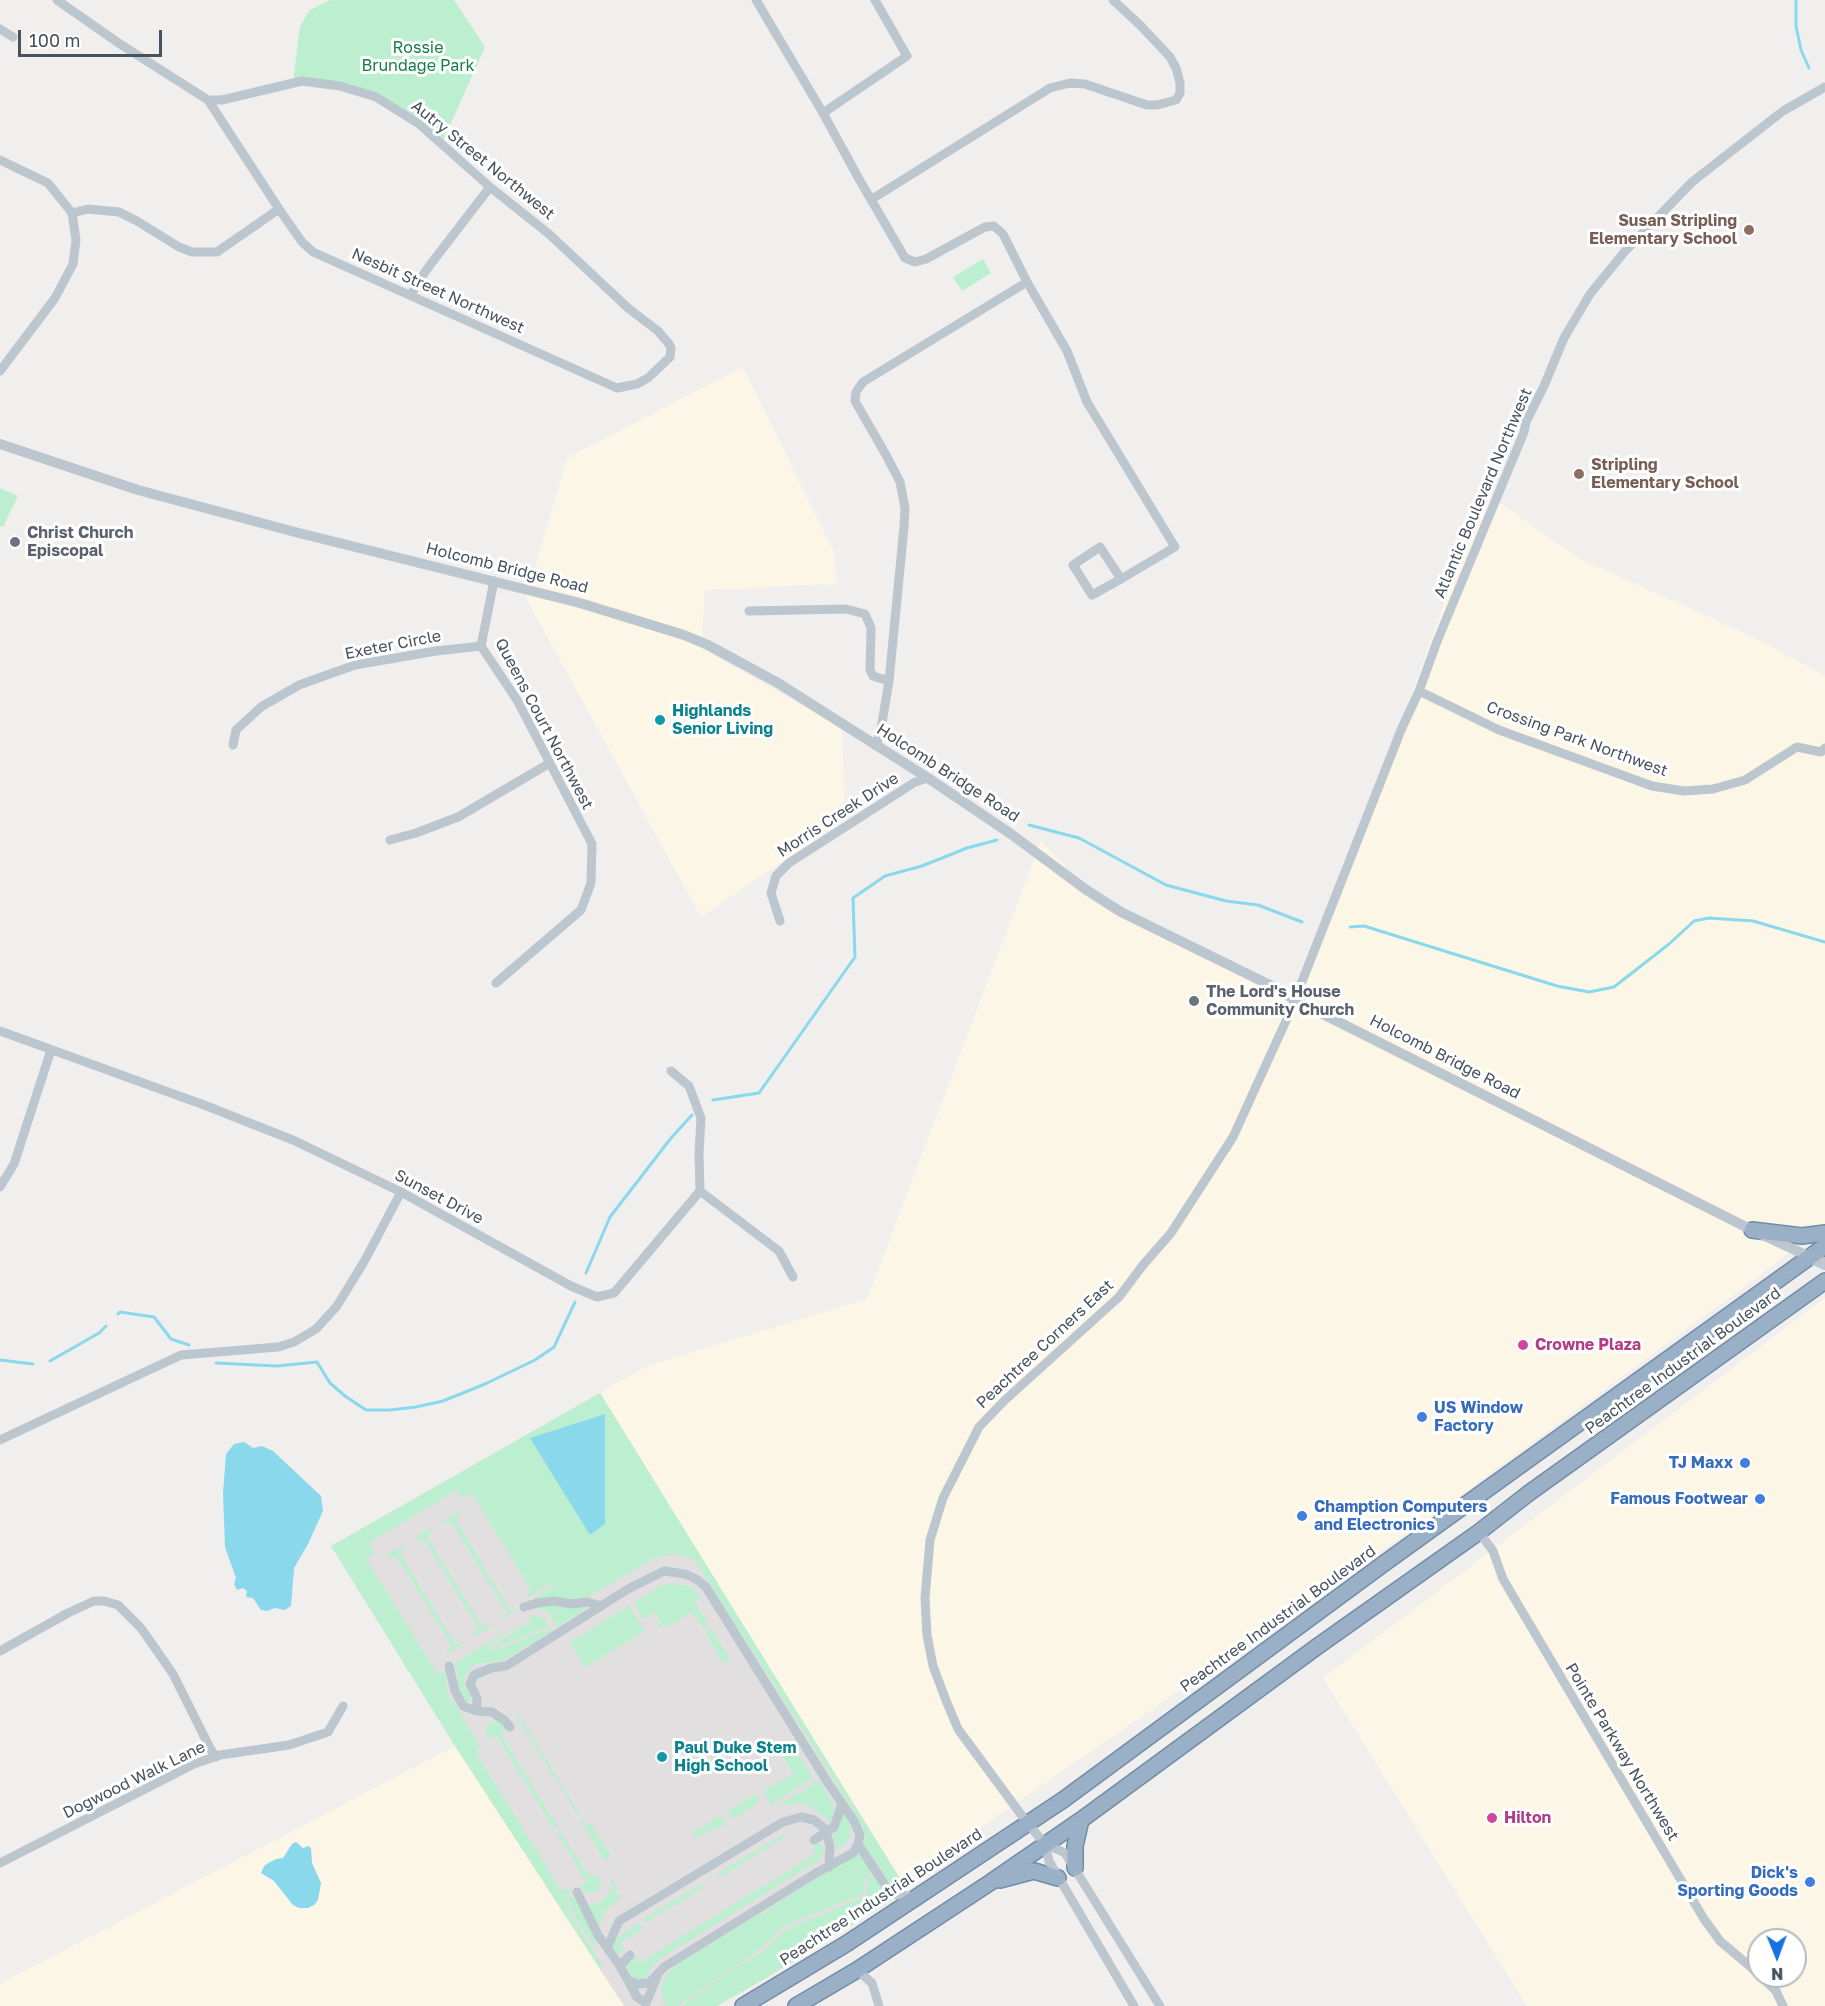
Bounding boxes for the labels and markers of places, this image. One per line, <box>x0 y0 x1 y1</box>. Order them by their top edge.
place label: Susan Stripling Elementary School <box>1589 211 1737 249</box>
marker: Susan Stripling Elementary School <box>1742 223 1756 237</box>
place label: Stripling Elementary School <box>1591 455 1739 493</box>
marker: Stripling Elementary School <box>1572 467 1586 481</box>
place label: Christ Church Episcopal <box>27 523 133 561</box>
marker: Christ Church Episcopal <box>8 535 22 549</box>
place label: Highlands Senior Living <box>672 701 773 739</box>
marker: Highlands Senior Living <box>653 713 667 727</box>
place label: The Lord's House Community Church <box>1206 982 1354 1020</box>
marker: The Lord's House Community Church <box>1187 994 1201 1008</box>
place label: Crowne Plaza <box>1535 1335 1641 1355</box>
marker: Crowne Plaza <box>1516 1338 1530 1352</box>
place label: US Window Factory <box>1434 1398 1523 1436</box>
marker: US Window Factory <box>1415 1410 1429 1424</box>
place label: TJ Maxx <box>1669 1453 1733 1473</box>
marker: TJ Maxx <box>1738 1456 1752 1470</box>
place label: Famous Footwear <box>1610 1489 1748 1509</box>
marker: Famous Footwear <box>1753 1492 1767 1506</box>
place label: Chamption Computers and Electronics <box>1314 1497 1488 1535</box>
marker: Chamption Computers and Electronics <box>1295 1509 1309 1523</box>
place label: Paul Duke Stem High School <box>674 1738 796 1776</box>
marker: Paul Duke Stem High School <box>655 1750 669 1764</box>
place label: Hilton <box>1504 1808 1551 1828</box>
marker: Hilton <box>1485 1811 1499 1825</box>
place label: Dick's Sporting Goods <box>1677 1863 1798 1901</box>
marker: Dick's Sporting Goods <box>1803 1875 1817 1889</box>

